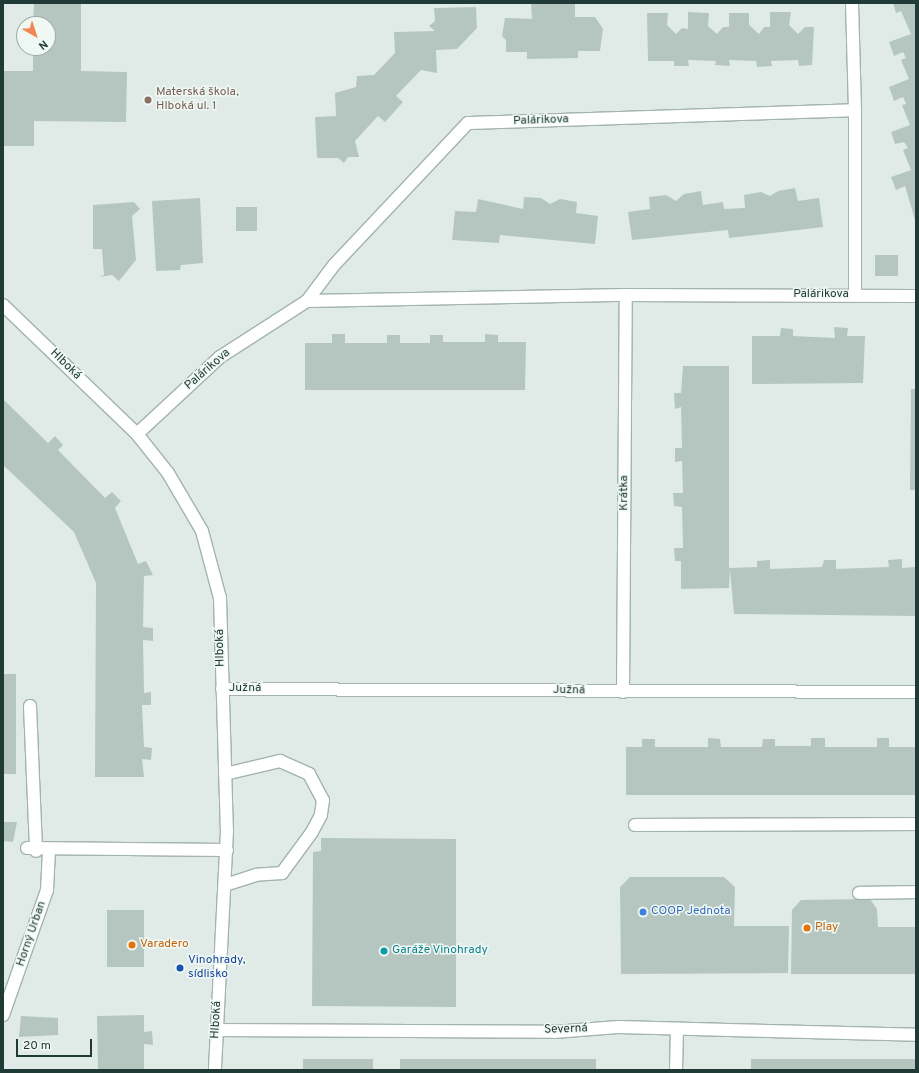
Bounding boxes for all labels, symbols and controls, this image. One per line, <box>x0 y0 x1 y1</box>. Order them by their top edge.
north arrow <box>16 16 56 56</box>
text: N <box>35 37 50 52</box>
place label: Materská škola, Hlboká ul. 1 <box>156 86 239 114</box>
marker: Materská škola, Hlboká ul. 1 <box>143 95 153 105</box>
street label: Palárikova <box>513 113 569 129</box>
street label: Palárikova <box>793 288 849 302</box>
street label: Palárikova <box>182 346 234 394</box>
street label: Hlboká <box>46 347 84 383</box>
street label: Krátka <box>618 475 632 511</box>
street label: Hlboká <box>213 629 229 667</box>
street label: Južná <box>229 682 261 696</box>
street label: Južná <box>553 684 585 698</box>
street label: Horný Urban <box>14 899 50 969</box>
place label: COOP Jednota <box>651 905 731 919</box>
marker: COOP Jednota <box>638 907 648 917</box>
place label: Play <box>815 921 838 935</box>
marker: Play <box>802 923 812 933</box>
place label: Varadero <box>140 938 189 952</box>
marker: Varadero <box>127 940 137 950</box>
place label: Garáže Vinohrady <box>392 944 488 958</box>
marker: Garáže Vinohrady <box>379 946 389 956</box>
place label: Vinohrady, sídlisko <box>188 954 245 982</box>
marker: Vinohrady, sídlisko <box>175 963 185 973</box>
street label: Hlboká <box>209 1001 225 1039</box>
street label: Severná <box>544 1022 588 1038</box>
scale bar <box>18 1031 94 1057</box>
text: 20 m <box>23 1038 51 1054</box>

